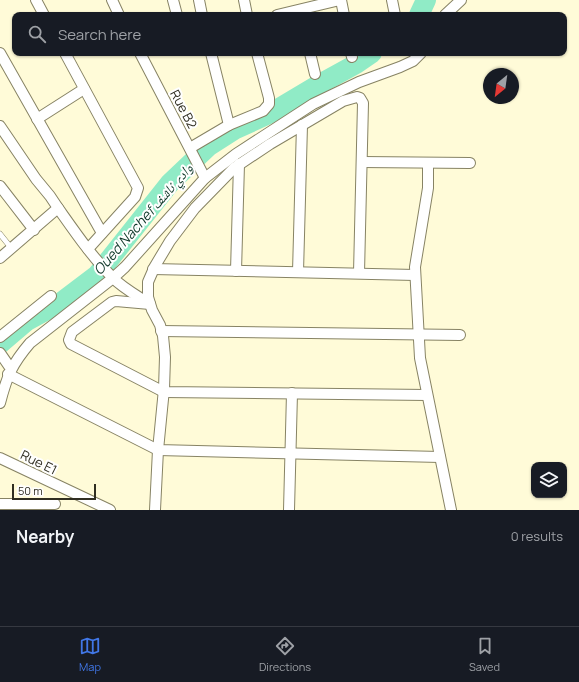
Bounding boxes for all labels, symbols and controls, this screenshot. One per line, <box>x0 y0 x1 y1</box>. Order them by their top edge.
search box <box>12 12 567 56</box>
icon: search <box>26 23 48 45</box>
text: Search here <box>58 24 141 45</box>
north arrow <box>483 68 519 104</box>
street label: Rue B2 <box>166 86 202 132</box>
water label: Oued Nachef وادي ناشف <box>89 158 199 280</box>
street label: Rue E1 <box>18 445 60 479</box>
map controls <box>531 462 567 498</box>
button: layers <box>531 462 567 498</box>
scale bar <box>12 482 96 501</box>
text: 50 m <box>18 483 43 498</box>
text: Nearby <box>16 525 74 548</box>
text: 0 results <box>511 527 563 545</box>
tab: Map <box>79 635 101 674</box>
tab: Directions <box>259 635 311 674</box>
tab: Saved <box>469 635 500 674</box>

